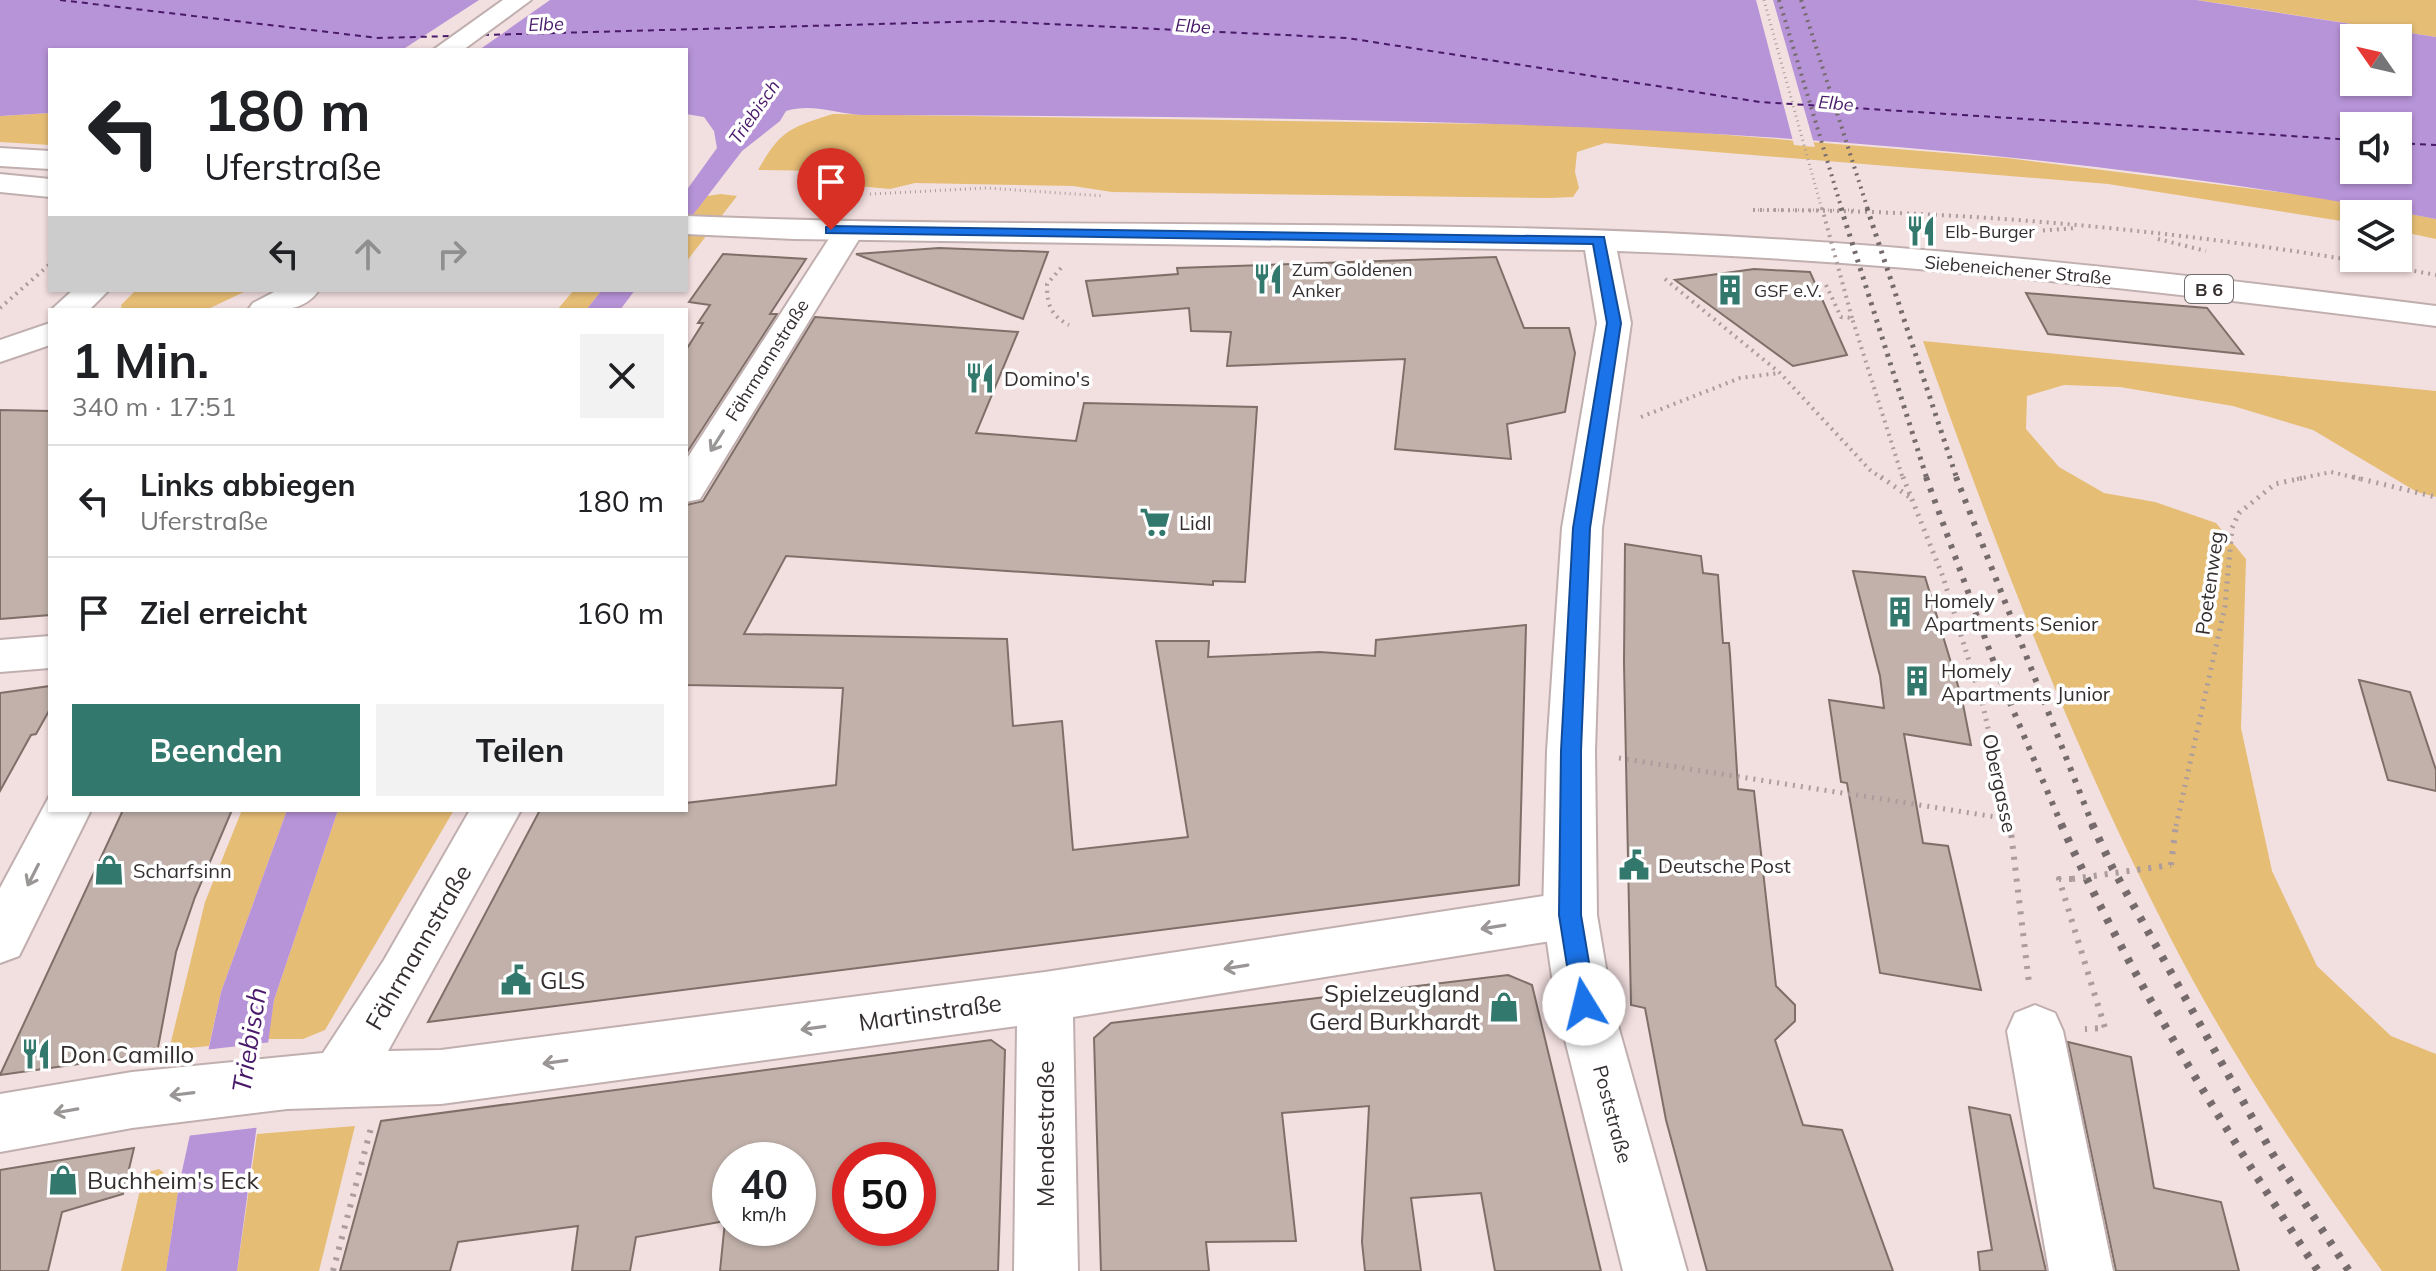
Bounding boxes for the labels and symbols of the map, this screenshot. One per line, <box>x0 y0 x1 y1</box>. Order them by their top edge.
water label: Elbe <box>528 12 564 36</box>
water label: Elbe <box>1175 13 1212 39</box>
north arrow <box>2340 24 2412 96</box>
water label: Triebisch <box>723 75 785 149</box>
water label: Elbe <box>1817 90 1855 116</box>
pin <box>797 148 865 230</box>
restaurant icon: Elb-Burger <box>1904 214 1938 248</box>
place label: Elb-Burger <box>1945 220 2035 243</box>
street label: Siebeneichener Straße <box>1924 250 2112 290</box>
place label: Zum Goldenen Anker <box>1292 258 1413 302</box>
restaurant icon: Zum Goldenen Anker <box>1251 262 1285 296</box>
building icon: GSF e.V. <box>1713 273 1747 307</box>
road number: B 6 <box>2185 275 2233 303</box>
place label: GSF e.V. <box>1754 279 1822 302</box>
street label: Fährmannstraße <box>720 295 814 425</box>
restaurant icon: Domino's <box>963 361 997 395</box>
place label: Domino's <box>1004 366 1090 391</box>
one-way arrow <box>709 429 725 452</box>
supermarket icon: Lidl <box>1138 505 1172 539</box>
place label: Lidl <box>1179 510 1211 535</box>
street label: Poetenweg <box>2189 530 2229 636</box>
place label: Homely Apartments Senior <box>1924 588 2099 636</box>
building icon: Homely Apartments Senior <box>1883 595 1917 629</box>
place label: Homely Apartments Junior <box>1941 658 2111 706</box>
building icon: Homely Apartments Junior <box>1900 664 1934 698</box>
street label: Obergasse <box>1977 731 2023 835</box>
public building icon: Deutsche Post <box>1617 848 1651 882</box>
shop icon: Scharfsinn <box>92 853 126 887</box>
place label: Deutsche Post <box>1658 853 1791 878</box>
place label: Scharfsinn <box>133 858 232 883</box>
street label: Fährmannstraße <box>359 859 477 1035</box>
one-way arrow <box>25 862 40 886</box>
one-way arrow <box>1481 920 1506 935</box>
one-way arrow <box>1224 960 1250 975</box>
position arrow <box>1542 962 1626 1046</box>
public building icon: GLS <box>499 963 533 997</box>
place label: GLS <box>540 965 585 995</box>
place label: Spielzeugland Gerd Burkhardt <box>1309 978 1480 1036</box>
water label: Triebisch <box>224 985 274 1095</box>
street label: Martinstraße <box>857 987 1003 1037</box>
shop icon: Spielzeugland Gerd Burkhardt <box>1487 990 1521 1024</box>
one-way arrow <box>800 1020 827 1035</box>
restaurant icon: Don Camillo <box>19 1037 53 1071</box>
place label: Don Camillo <box>60 1039 194 1069</box>
one-way arrow <box>543 1055 568 1070</box>
street label: Mendestraße <box>1030 1061 1060 1207</box>
street label: Poststraße <box>1588 1062 1638 1166</box>
one-way arrow <box>169 1087 196 1102</box>
one-way arrow <box>54 1105 79 1120</box>
speed limit sign: 50 <box>832 1142 936 1246</box>
shop icon: Buchheim's Eck <box>46 1163 80 1197</box>
place label: Buchheim's Eck <box>87 1165 259 1195</box>

